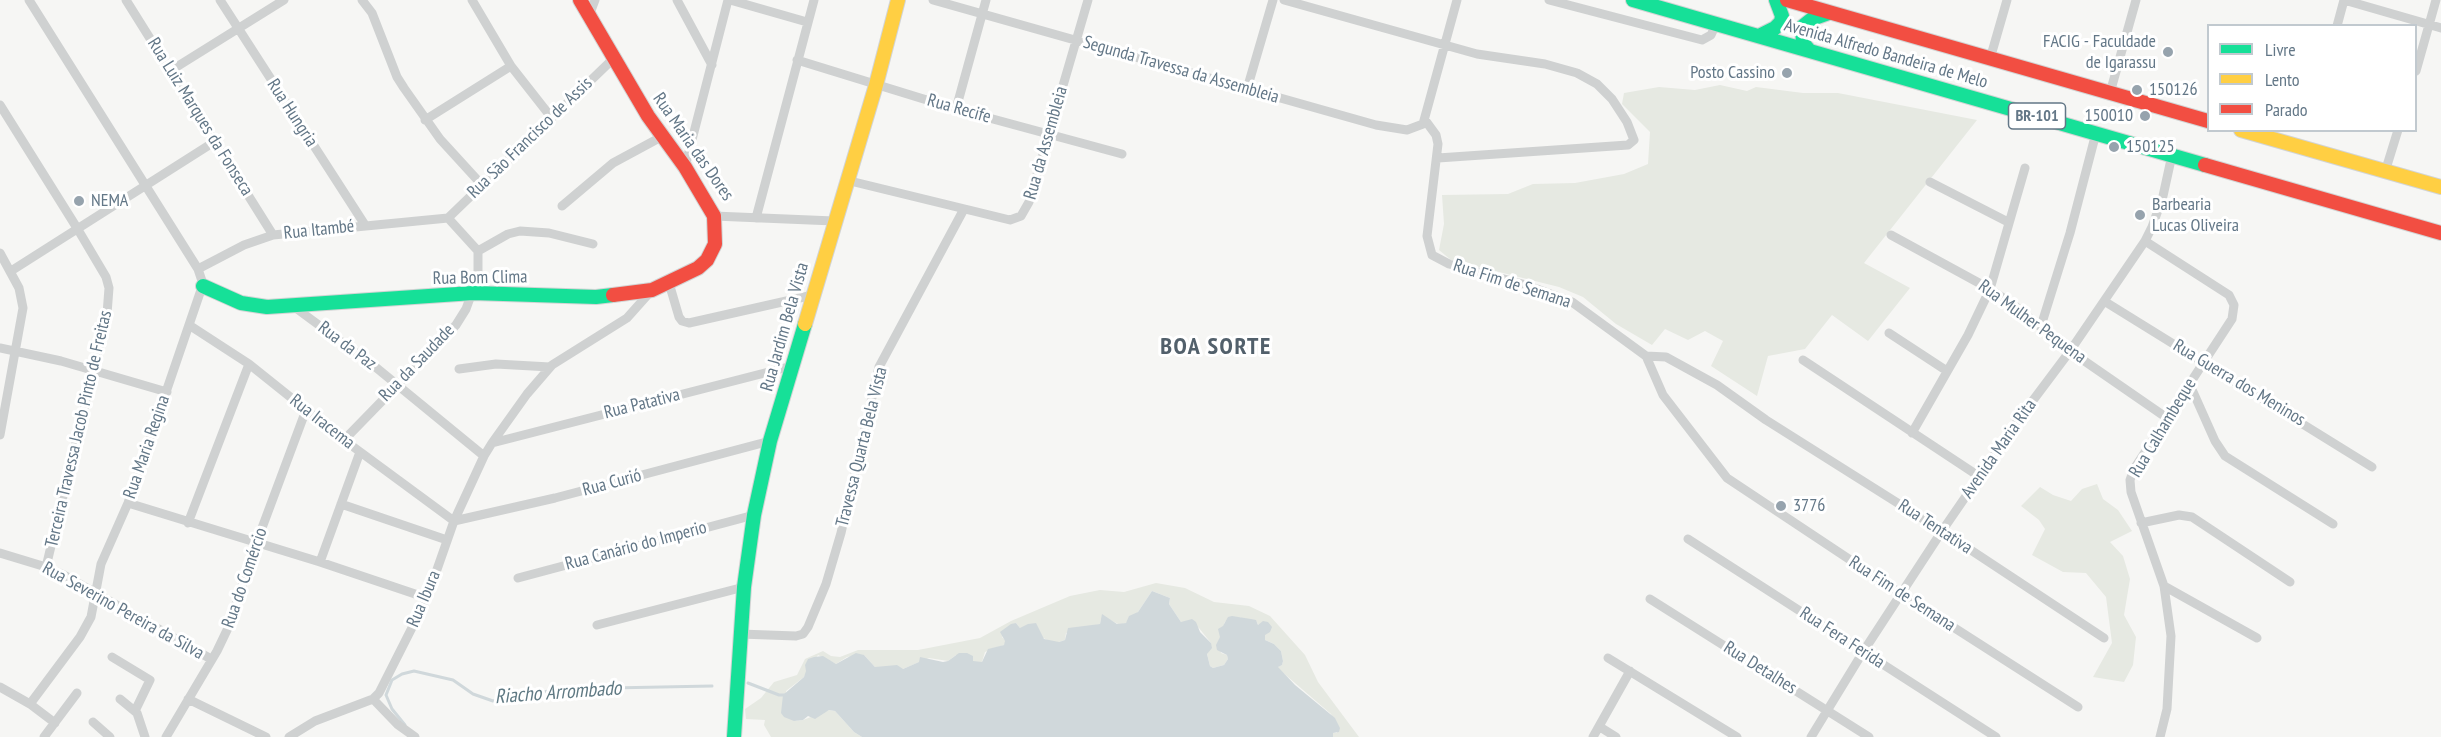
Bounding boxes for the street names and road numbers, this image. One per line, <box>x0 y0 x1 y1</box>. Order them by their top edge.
street label: Avenida Alfredo Bandeira de Melo <box>1782 15 1990 93</box>
street label: Segunda Travessa da Assembleia <box>1081 32 1281 108</box>
street label: Rua Luiz Marques da Fonseca <box>143 34 257 200</box>
street label: Rua São Francisco de Assis <box>463 73 597 203</box>
street label: Rua Hungria <box>262 75 322 151</box>
street label: Rua da Assembleia <box>1020 84 1072 202</box>
street label: Rua Maria das Dores <box>648 89 738 205</box>
street label: Rua Recife <box>925 90 993 128</box>
road number: BR-101 <box>2008 103 2066 129</box>
street label: Rua Itambé <box>283 216 355 244</box>
street label: Rua Fim de Semana <box>1450 255 1574 313</box>
street label: Rua Jardim Bela Vista <box>756 260 814 394</box>
street label: Rua Bom Clima <box>433 266 527 290</box>
street label: Rua Mulher Pequena <box>1974 276 2090 368</box>
street label: Terceira Travessa Jacob Pinto de Freitas <box>41 308 117 550</box>
street label: Rua da Paz <box>314 317 380 375</box>
street label: Rua da Saudade <box>375 320 459 406</box>
street label: Rua Guerra dos Meninos <box>2169 335 2309 431</box>
street label: Travessa Quarta Bela Vista <box>832 365 892 529</box>
street label: Rua Calhambeque <box>2125 375 2201 481</box>
street label: Rua Patativa <box>602 384 682 424</box>
street label: Rua Iracema <box>285 390 359 454</box>
street label: Rua Maria Regina <box>119 392 175 502</box>
street label: Avenida Maria Rita <box>1957 395 2041 503</box>
street label: Rua Curió <box>580 465 644 501</box>
street label: Rua Tentativa <box>1894 495 1976 559</box>
street label: Rua Canário do Imperio <box>563 517 709 575</box>
street label: Rua do Comércio <box>218 525 272 631</box>
street label: Rua Fim de Semana <box>1845 552 1959 636</box>
street label: Rua Severino Pereira da Silva <box>39 558 207 664</box>
street label: Rua Ibura <box>402 567 446 631</box>
street label: Rua Fera Ferida <box>1795 603 1889 673</box>
street label: Rua Detalhes <box>1719 637 1801 699</box>

